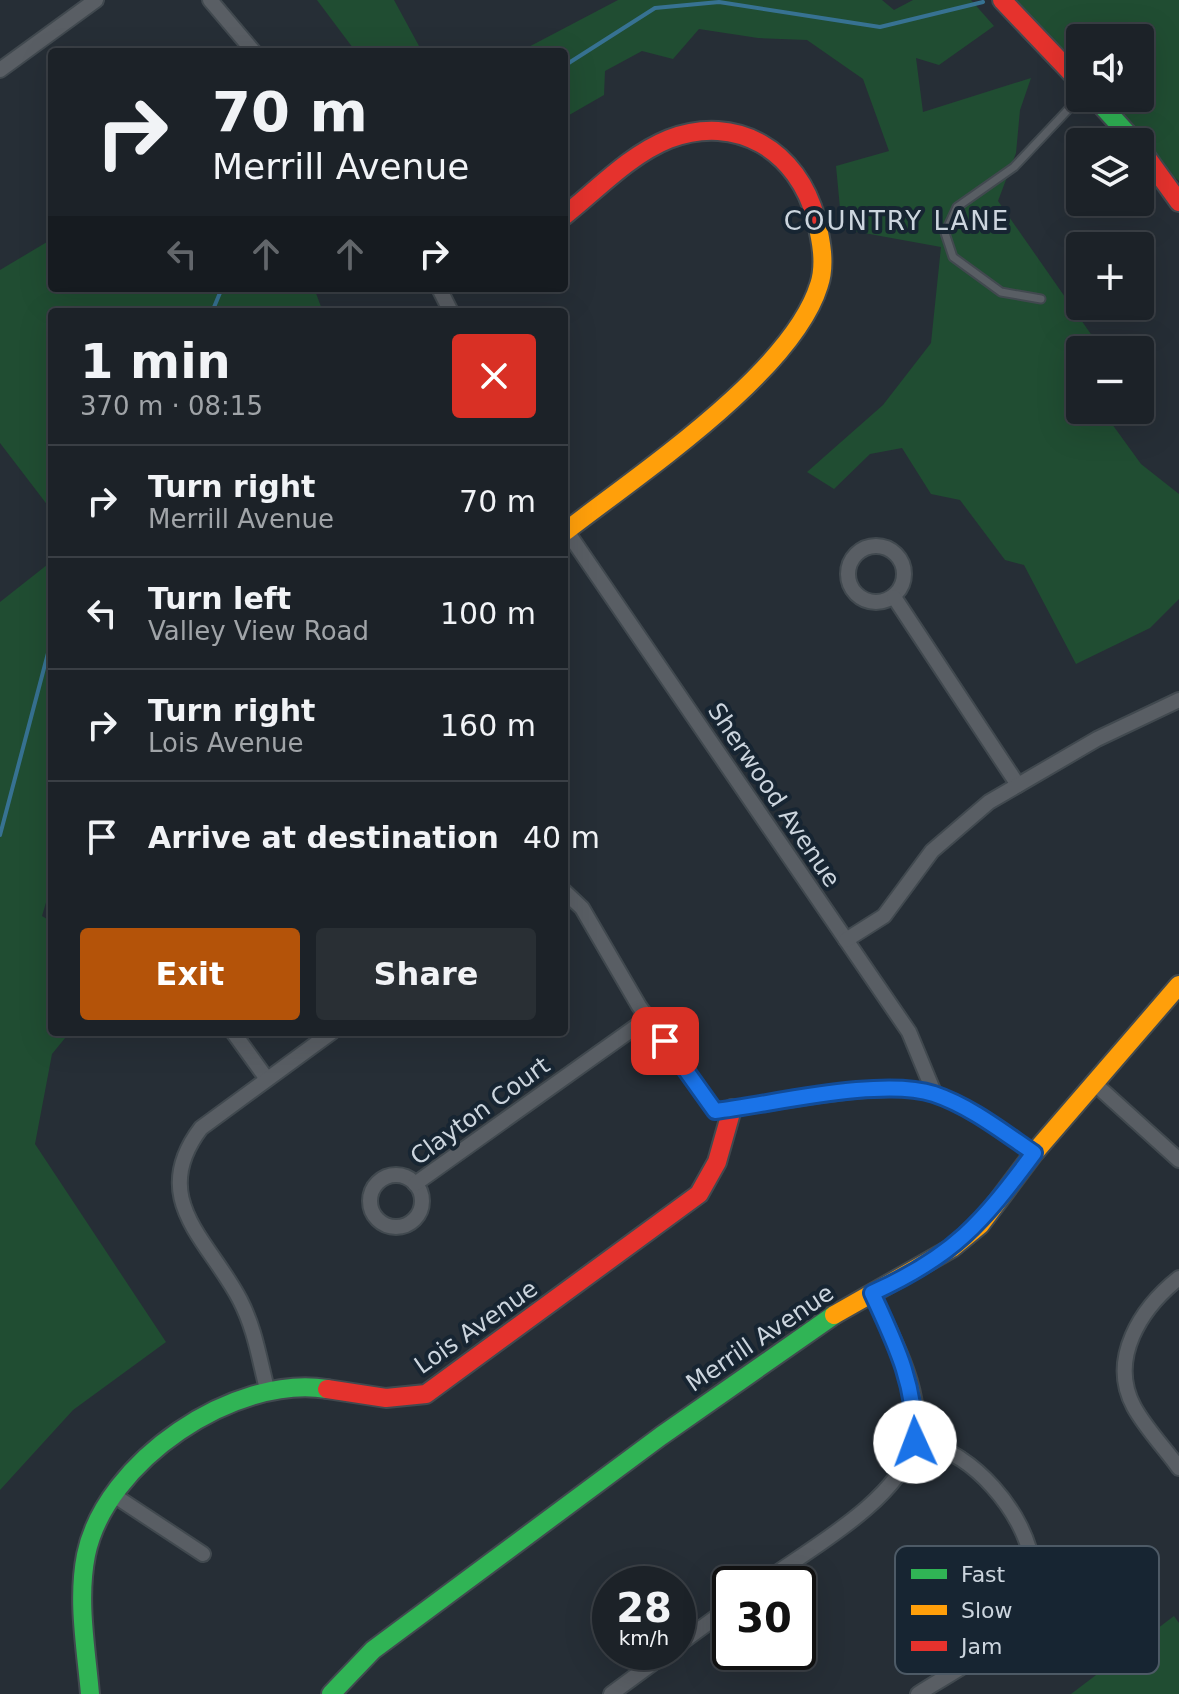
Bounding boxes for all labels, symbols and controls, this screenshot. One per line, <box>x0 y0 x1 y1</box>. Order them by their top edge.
map controls <box>1066 24 1154 424</box>
button: sound <box>1066 24 1154 112</box>
text: 70 m <box>212 79 368 144</box>
icon: right <box>80 80 184 184</box>
button: layers <box>1066 128 1154 216</box>
text: Merrill Avenue <box>212 146 469 187</box>
district label: COUNTRY LANE <box>784 206 1010 236</box>
icon: left <box>160 232 204 276</box>
icon: ahead <box>244 232 288 276</box>
icon: ahead <box>328 232 372 276</box>
icon: right <box>412 232 456 276</box>
button: + <box>1066 232 1154 320</box>
text: 1 min <box>80 333 231 389</box>
button: close <box>452 334 536 418</box>
button: − <box>1066 336 1154 424</box>
text: 370 m · 08:15 <box>80 391 263 421</box>
text: Turn right <box>148 469 315 504</box>
icon: right <box>80 479 124 523</box>
text: 70 m <box>459 484 536 519</box>
text: Merrill Avenue <box>148 504 334 534</box>
text: Turn left <box>148 581 291 616</box>
icon: left <box>80 591 124 635</box>
text: 100 m <box>440 596 536 631</box>
text: Valley View Road <box>148 616 369 646</box>
text: Turn right <box>148 693 315 728</box>
street label: Sherwood Avenue <box>702 698 846 892</box>
icon: right <box>80 703 124 747</box>
text: 160 m <box>440 708 536 743</box>
text: Lois Avenue <box>148 728 304 758</box>
icon: arrive <box>80 815 124 859</box>
text: Arrive at destination <box>148 820 499 855</box>
text: 40 m <box>523 820 600 855</box>
button: Exit <box>80 928 300 1020</box>
button: Share <box>316 928 536 1020</box>
pin <box>631 1007 699 1075</box>
icon: arrive <box>643 1019 687 1063</box>
street label: Clayton Court <box>405 1051 555 1171</box>
street label: Lois Avenue <box>409 1274 543 1380</box>
street label: Merrill Avenue <box>681 1278 839 1398</box>
position arrow <box>873 1400 957 1484</box>
legend <box>895 1546 1159 1674</box>
text: Fast <box>961 1562 1006 1587</box>
speed limit sign: 30 <box>712 1566 816 1670</box>
text: 28 <box>616 1585 672 1631</box>
text: Slow <box>961 1598 1013 1623</box>
text: km/h <box>619 1626 669 1650</box>
text: Jam <box>959 1634 1002 1659</box>

